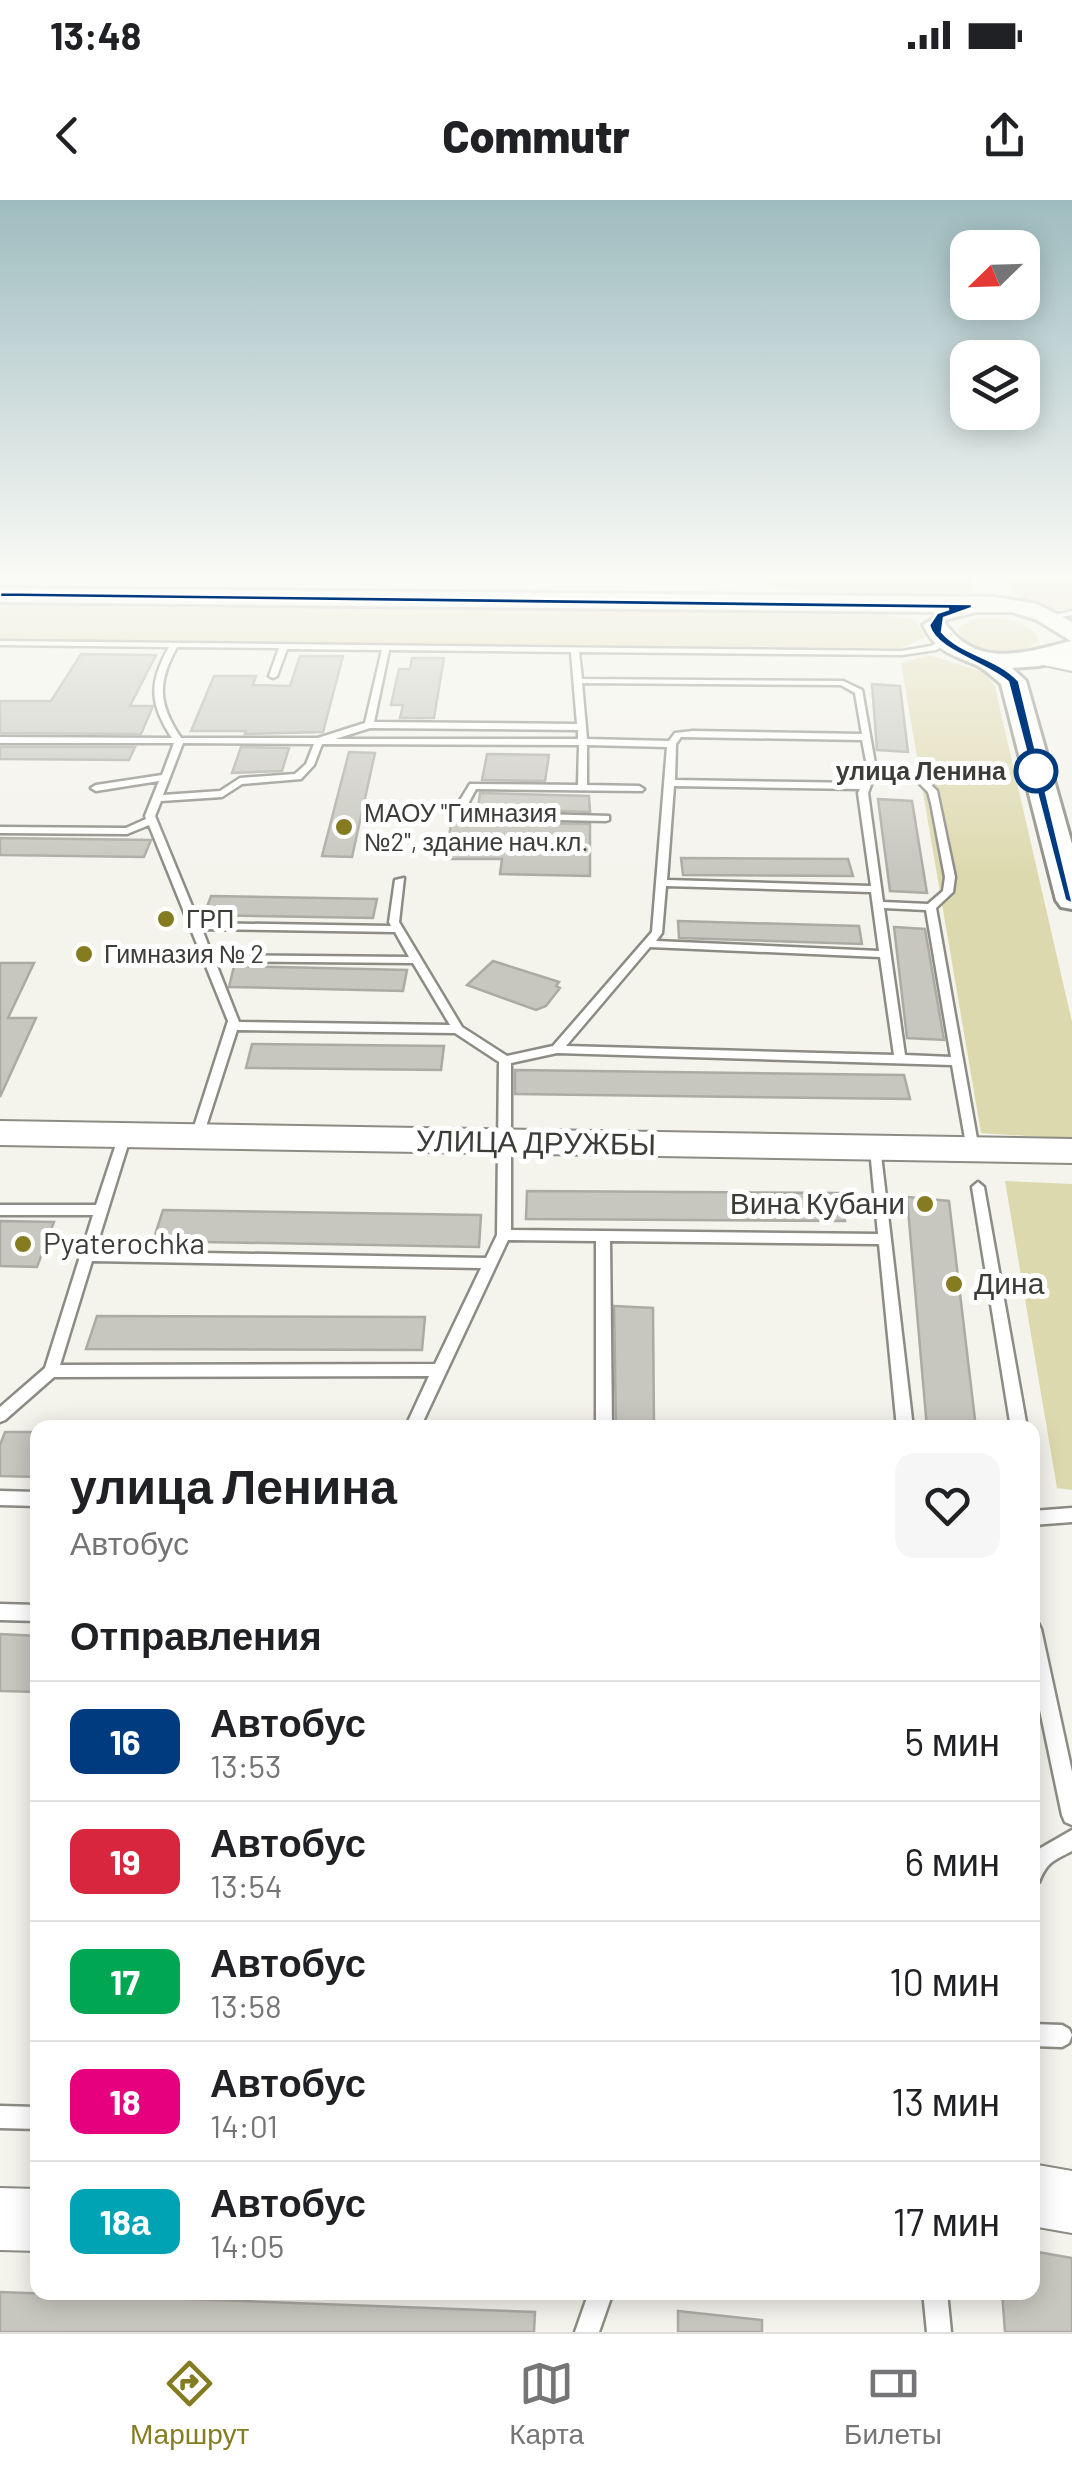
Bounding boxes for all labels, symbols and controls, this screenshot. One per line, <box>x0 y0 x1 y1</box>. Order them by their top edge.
text: 13:48 <box>50 12 141 58</box>
icon: back <box>40 108 95 163</box>
text: Commutr <box>442 108 630 162</box>
icon: share <box>977 108 1032 163</box>
north arrow <box>950 230 1040 320</box>
map controls <box>950 230 1040 430</box>
button: layers <box>950 340 1040 430</box>
marker: улица Ленина <box>1015 750 1057 792</box>
place label: улица Ленина <box>836 755 1007 785</box>
place label: МАОУ "Гимназия №2", здание нач.кл. <box>364 797 588 856</box>
marker: МАОУ "Гимназия №2", здание нач.кл. <box>333 816 355 838</box>
place label: ГРП <box>186 903 234 933</box>
marker: ГРП <box>155 908 177 930</box>
place label: Гимназия № 2 <box>104 938 264 968</box>
marker: Гимназия № 2 <box>73 943 95 965</box>
street label: УЛИЦА ДРУЖБЫ <box>416 1121 656 1161</box>
place label: Вина Кубани <box>730 1184 905 1220</box>
marker: Вина Кубани <box>914 1193 936 1215</box>
place label: Pyaterochka <box>43 1224 205 1260</box>
marker: Pyaterochka <box>12 1233 34 1255</box>
place label: Дина <box>974 1264 1045 1300</box>
marker: Дина <box>943 1273 965 1295</box>
button: heart <box>895 1453 1000 1558</box>
text: улица Ленина <box>70 1456 397 1514</box>
text: Автобус <box>70 1523 189 1561</box>
text: Отправления <box>70 1612 322 1658</box>
text: Автобус <box>210 1699 366 1745</box>
text: 5 мин <box>905 1718 1000 1764</box>
text: 16 <box>109 1720 141 1762</box>
text: 13:53 <box>210 1746 281 1784</box>
text: Автобус <box>210 1819 366 1865</box>
text: 6 мин <box>904 1838 1000 1884</box>
text: 19 <box>110 1840 140 1882</box>
text: 13:54 <box>210 1866 283 1904</box>
text: Автобус <box>210 1939 366 1985</box>
text: 10 мин <box>889 1958 1000 2004</box>
text: 17 <box>110 1960 140 2002</box>
text: 13:58 <box>210 1986 282 2024</box>
text: Автобус <box>210 2059 366 2105</box>
text: 13 мин <box>891 2078 1000 2124</box>
text: 18 <box>109 2080 141 2122</box>
text: 14:01 <box>210 2106 278 2144</box>
text: Автобус <box>210 2179 366 2225</box>
text: 17 мин <box>893 2198 1000 2244</box>
text: 18а <box>100 2200 150 2242</box>
text: 14:05 <box>210 2226 284 2264</box>
tab: Маршрут <box>130 2356 249 2451</box>
tab: Карта <box>509 2356 584 2451</box>
tab: Билеты <box>844 2356 942 2451</box>

